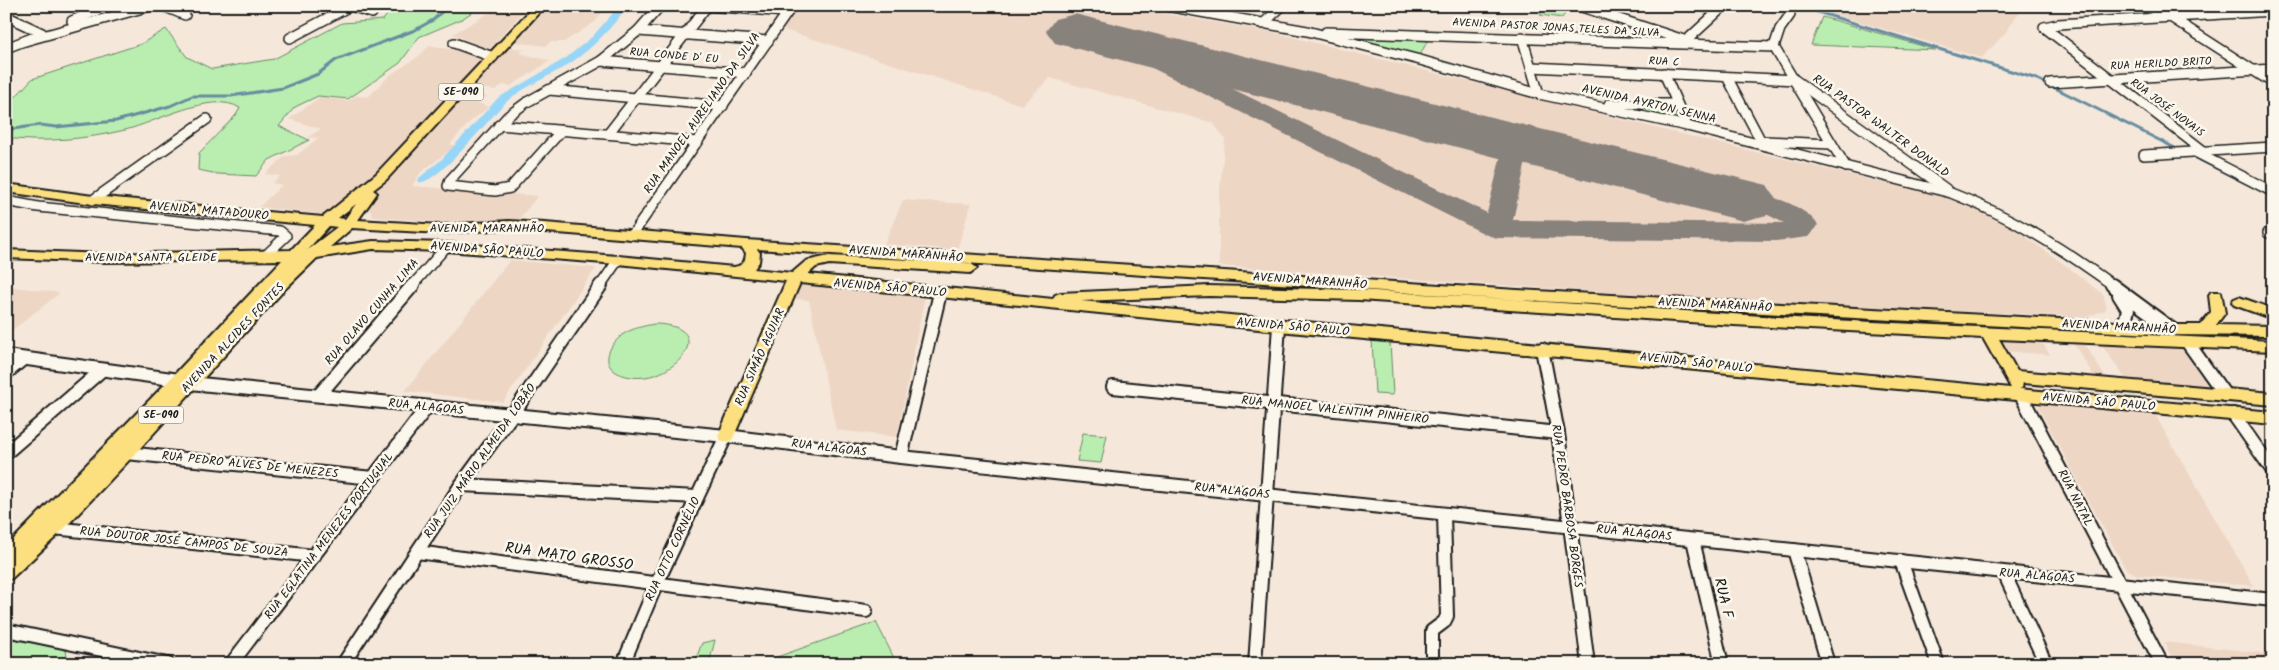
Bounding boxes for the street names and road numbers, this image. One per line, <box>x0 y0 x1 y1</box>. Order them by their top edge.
street label: AVENIDA PASTOR JONAS TELES DA SILVA <box>1452 14 1660 42</box>
street label: RUA MANOEL AURELIANO DA SILVA <box>639 28 765 198</box>
street label: RUA CONDE D' EU <box>629 43 720 69</box>
street label: RUA C <box>1648 52 1680 72</box>
street label: RUA HERILDO BRITO <box>2110 52 2212 76</box>
street label: RUA PASTOR WALTER DONALD <box>1809 70 1954 182</box>
street label: RUA JOSÉ NOVAIS <box>2126 74 2208 142</box>
street label: AVENIDA AYRTON SENNA <box>1580 79 1718 129</box>
road number: SE-090 <box>438 84 484 100</box>
street label: AVENIDA MATADOURO <box>149 196 270 226</box>
street label: AVENIDA MARANHÃO <box>430 219 545 238</box>
street label: AVENIDA SÃO PAULO <box>430 237 545 263</box>
street label: AVENIDA MARANHÃO <box>848 241 964 268</box>
street label: AVENIDA SANTA GLEIDE <box>85 248 218 267</box>
street label: RUA OLAVO CUNHA LIMA <box>320 255 424 369</box>
street label: AVENIDA MARANHÃO <box>1252 268 1368 295</box>
street label: AVENIDA SÃO PAULO <box>833 274 948 302</box>
street label: AVENIDA ALCIDES FONTES <box>177 278 290 397</box>
street label: AVENIDA MARANHÃO <box>1657 293 1773 318</box>
street label: RUA SIMÃO AGUIAR <box>730 305 790 409</box>
street label: AVENIDA SÃO PAULO <box>1236 313 1351 341</box>
street label: AVENIDA MARANHÃO <box>2061 315 2177 340</box>
street label: AVENIDA SÃO PAULO <box>1639 348 1754 378</box>
street label: RUA JUIZ MÁRIO ALMEIDA LOBÃO <box>419 379 541 542</box>
street label: AVENIDA SÃO PAULO <box>2042 388 2157 416</box>
street label: RUA MANOEL VALENTIM PINHEIRO <box>1240 391 1430 429</box>
street label: RUA ALAGOAS <box>387 394 465 420</box>
road number: SE-090 <box>138 406 184 424</box>
street label: RUA PEDRO BARBOSA BORGES <box>1546 423 1588 590</box>
street label: RUA ALAGOAS <box>790 434 868 462</box>
street label: RUA PEDRO ALVES DE MENEZES <box>161 446 340 484</box>
street label: RUA EGLATINA MENEZES PORTUGUAL <box>260 448 398 624</box>
street label: RUA NATAL <box>2052 466 2098 530</box>
street label: RUA ALAGOAS <box>1193 478 1271 504</box>
street label: RUA OTTO CORNÉLIO <box>641 493 706 604</box>
street label: RUA ALAGOAS <box>1595 520 1673 546</box>
street label: RUA DOUTOR JOSÉ CAMPOS DE SOUZA <box>79 522 289 562</box>
street label: RUA MATO GROSSO <box>503 536 635 578</box>
street label: RUA ALAGOAS <box>1998 563 2076 589</box>
street label: RUA F <box>1707 575 1740 622</box>

